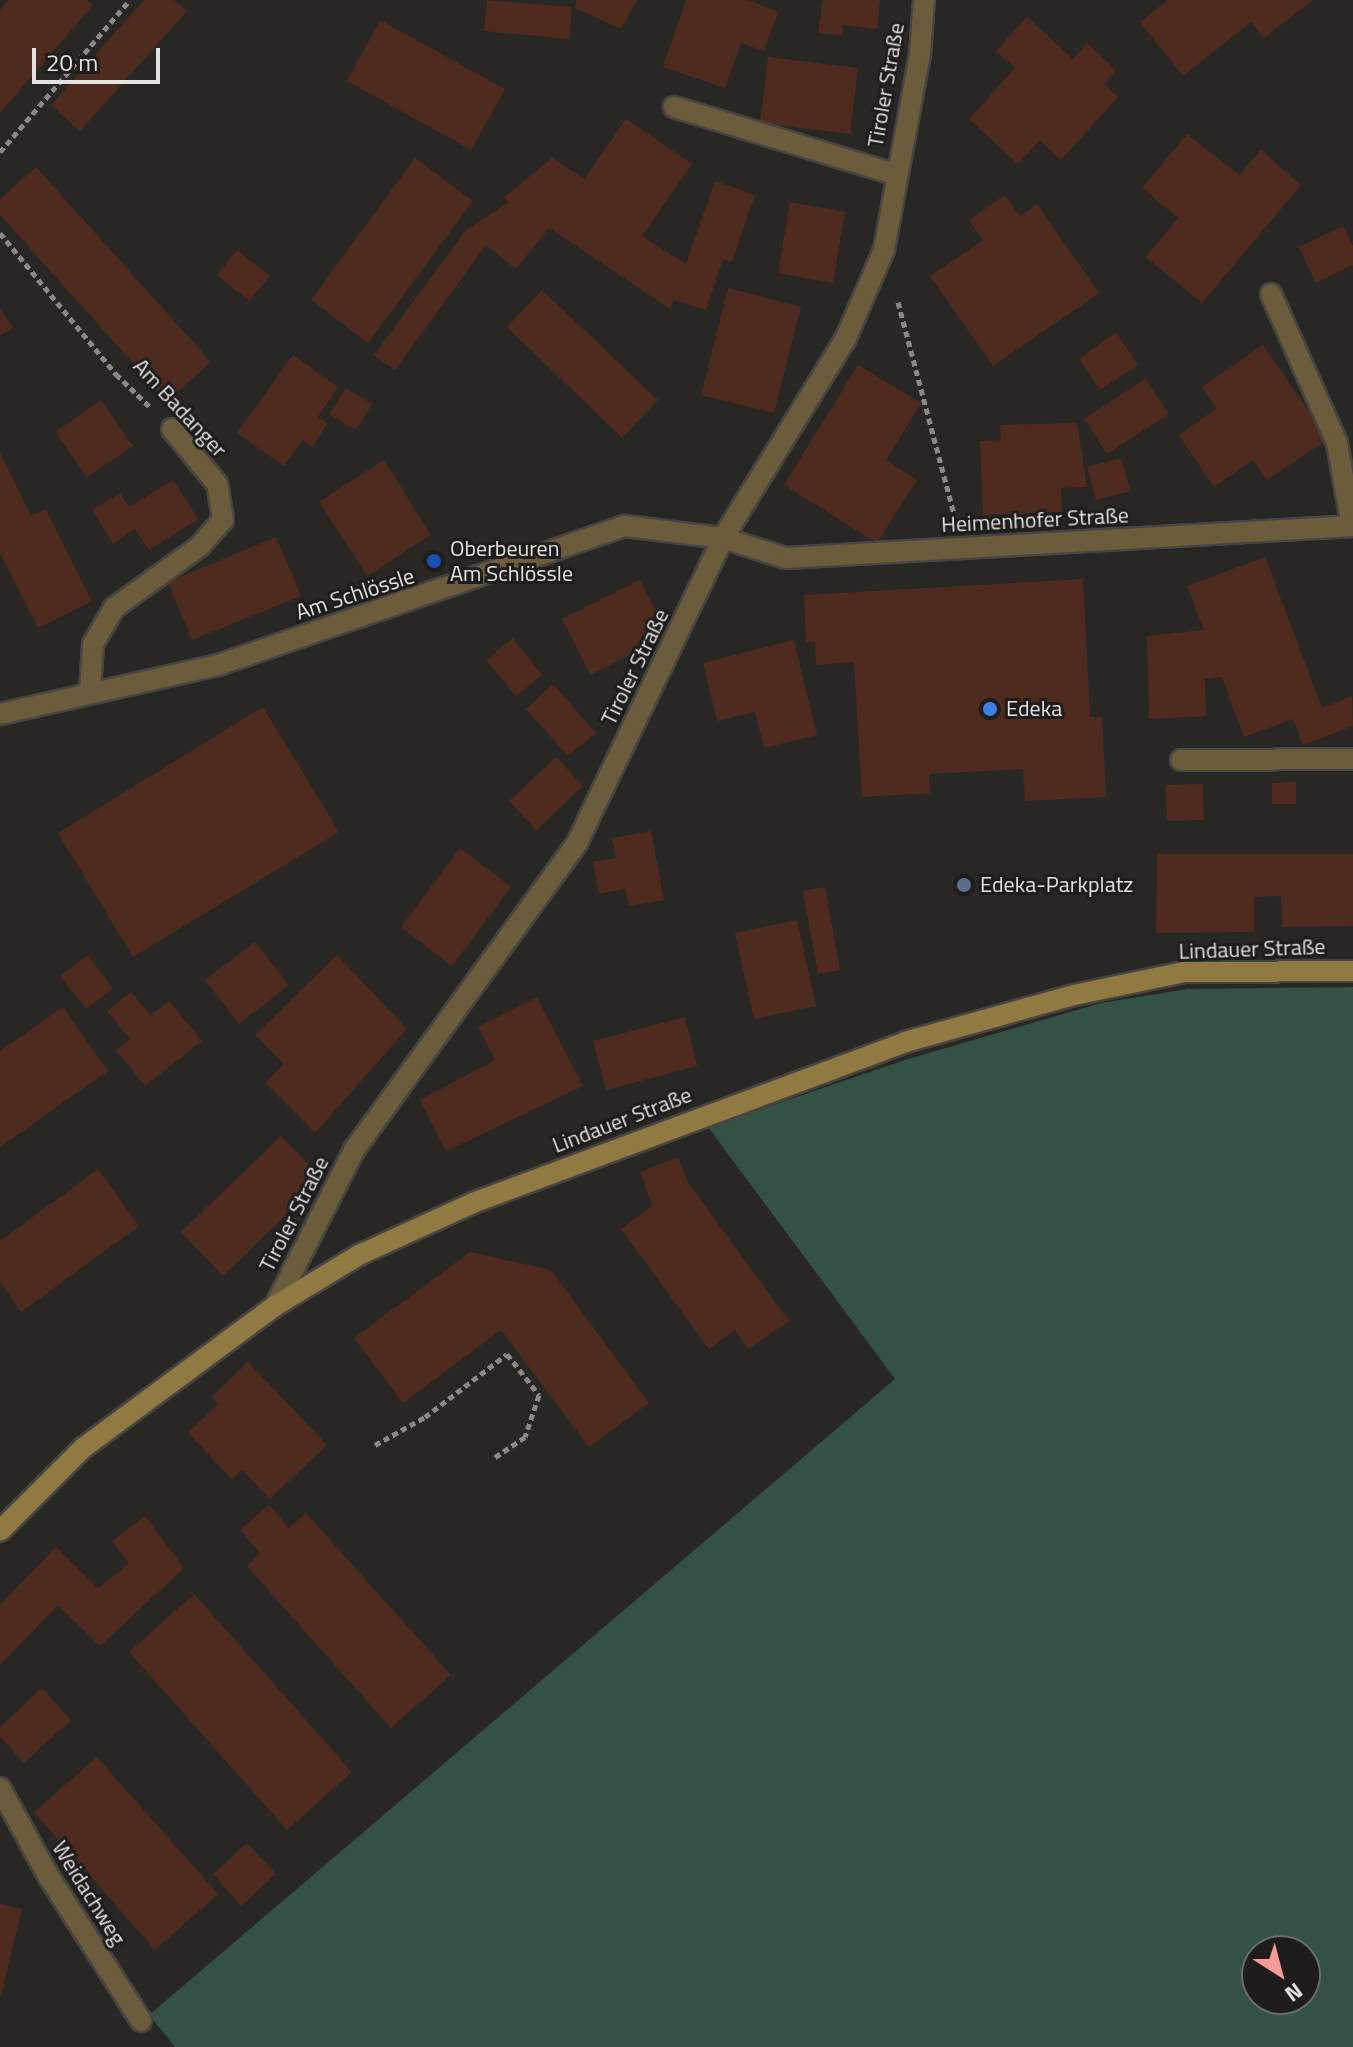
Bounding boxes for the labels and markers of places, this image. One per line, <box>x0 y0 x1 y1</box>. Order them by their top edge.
place label: Oberbeuren Am Schlössle <box>450 535 573 586</box>
marker: Oberbeuren Am Schlössle <box>425 552 443 570</box>
place label: Edeka <box>1006 696 1062 722</box>
marker: Edeka <box>981 700 999 718</box>
place label: Edeka-Parkplatz <box>980 872 1133 898</box>
marker: Edeka-Parkplatz <box>955 876 973 894</box>

